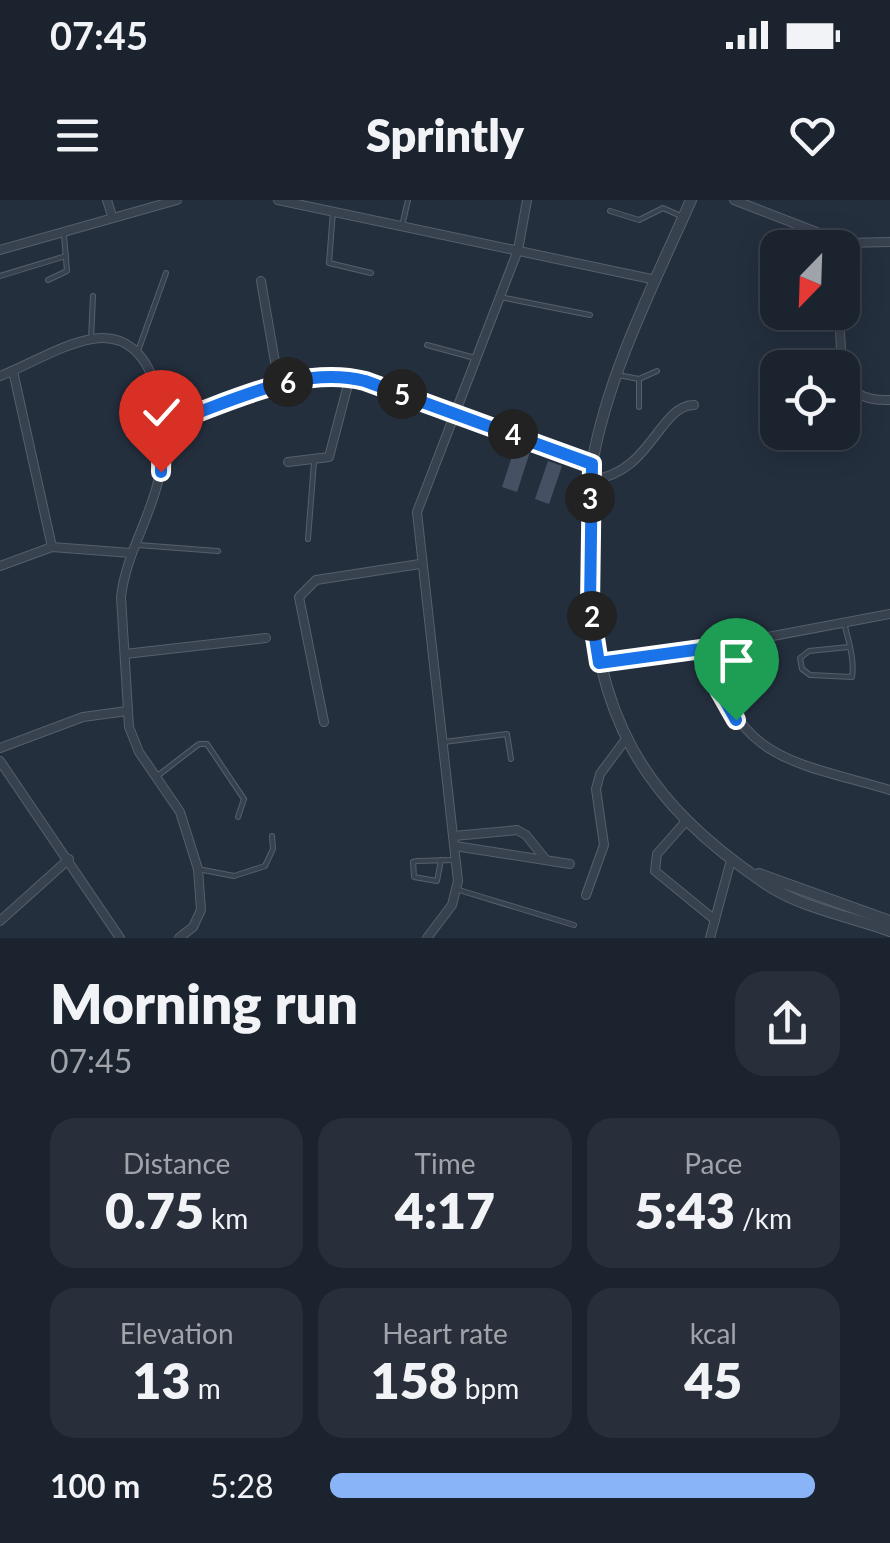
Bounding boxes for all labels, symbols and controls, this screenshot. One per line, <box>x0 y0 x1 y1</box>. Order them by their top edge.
text: 07:45 <box>50 12 148 58</box>
icon: menu <box>50 108 105 163</box>
text: Sprintly <box>366 108 524 162</box>
icon: heart <box>785 108 840 163</box>
north arrow <box>760 230 860 330</box>
map controls <box>760 230 860 450</box>
button: locate <box>760 350 860 450</box>
pin: 6 <box>263 357 313 407</box>
text: 6 <box>280 365 296 399</box>
pin: 5 <box>377 369 427 419</box>
pin <box>119 370 204 473</box>
text: 5 <box>394 377 410 411</box>
icon: check <box>134 385 189 440</box>
pin: 4 <box>488 409 538 459</box>
text: 4 <box>505 417 521 451</box>
pin: 3 <box>565 473 615 523</box>
text: 3 <box>582 481 598 515</box>
pin: 2 <box>567 591 617 641</box>
text: 2 <box>584 599 600 633</box>
pin <box>694 618 779 721</box>
icon: arrive <box>709 633 764 688</box>
text: Morning run <box>50 970 358 1036</box>
button: share <box>735 971 840 1076</box>
text: 07:45 <box>50 1041 132 1080</box>
text: Distance <box>123 1146 230 1180</box>
text: Time <box>415 1146 475 1180</box>
text: Pace <box>684 1146 742 1180</box>
text: 0.75 <box>105 1180 204 1240</box>
text: 4:17 <box>395 1180 495 1240</box>
text: 5:43 <box>635 1180 735 1240</box>
text: km <box>204 1201 248 1235</box>
text: /km <box>735 1201 792 1235</box>
text: Elevation <box>120 1316 234 1350</box>
text: Heart rate <box>382 1316 508 1350</box>
text: kcal <box>690 1316 737 1350</box>
text: 13 <box>133 1350 191 1410</box>
text: 158 <box>371 1350 458 1410</box>
text: 45 <box>684 1350 742 1410</box>
text: m <box>191 1371 221 1405</box>
text: bpm <box>458 1371 519 1405</box>
text: 100 m <box>50 1466 140 1505</box>
text: 5:28 <box>210 1466 274 1505</box>

